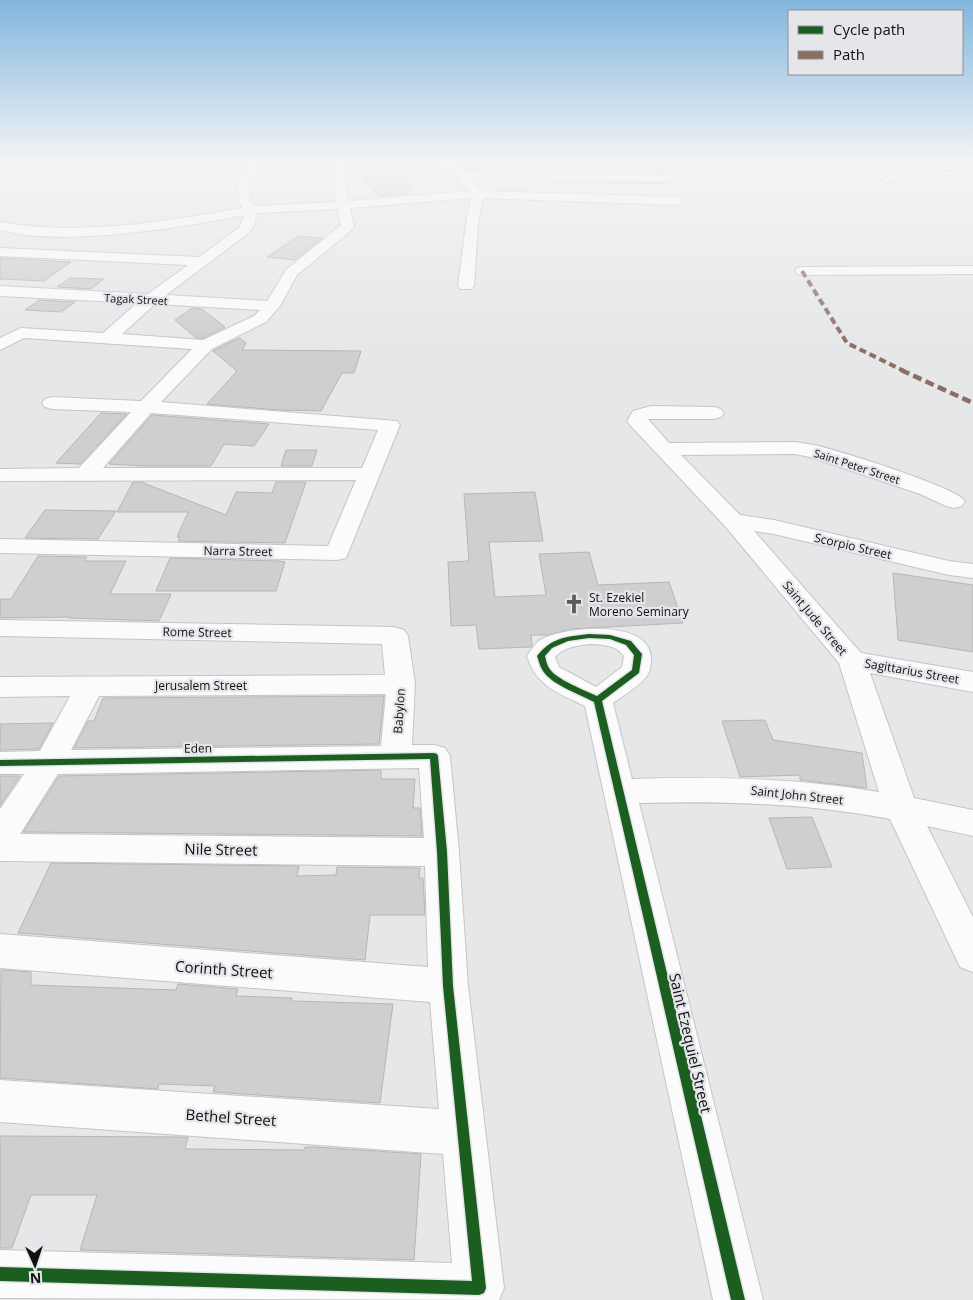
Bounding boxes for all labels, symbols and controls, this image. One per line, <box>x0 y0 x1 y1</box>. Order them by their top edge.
legend <box>788 10 963 75</box>
text: Cycle path <box>833 19 905 39</box>
text: Path <box>833 44 865 64</box>
street label: Tagak Street <box>104 290 168 308</box>
street label: Saint Peter Street <box>812 445 902 487</box>
street label: Scorpio Street <box>813 529 893 563</box>
street label: Narra Street <box>203 542 273 560</box>
street label: Saint Jude Street <box>779 577 851 659</box>
place label: St. Ezekiel Moreno Seminary <box>589 589 690 620</box>
church icon: St. Ezekiel Moreno Seminary <box>563 593 585 615</box>
street label: Rome Street <box>162 623 232 641</box>
street label: Sagittarius Street <box>863 654 961 688</box>
street label: Jerusalem Street <box>154 677 247 694</box>
street label: Babylon <box>389 688 409 734</box>
street label: Eden <box>184 739 212 757</box>
street label: Saint John Street <box>750 782 844 808</box>
street label: Nile Street <box>184 838 258 860</box>
street label: Corinth Street <box>174 956 274 982</box>
street label: Saint Ezequiel Street <box>665 971 717 1115</box>
street label: Bethel Street <box>185 1104 277 1130</box>
north arrow <box>10 1240 60 1290</box>
text: N <box>30 1269 42 1288</box>

